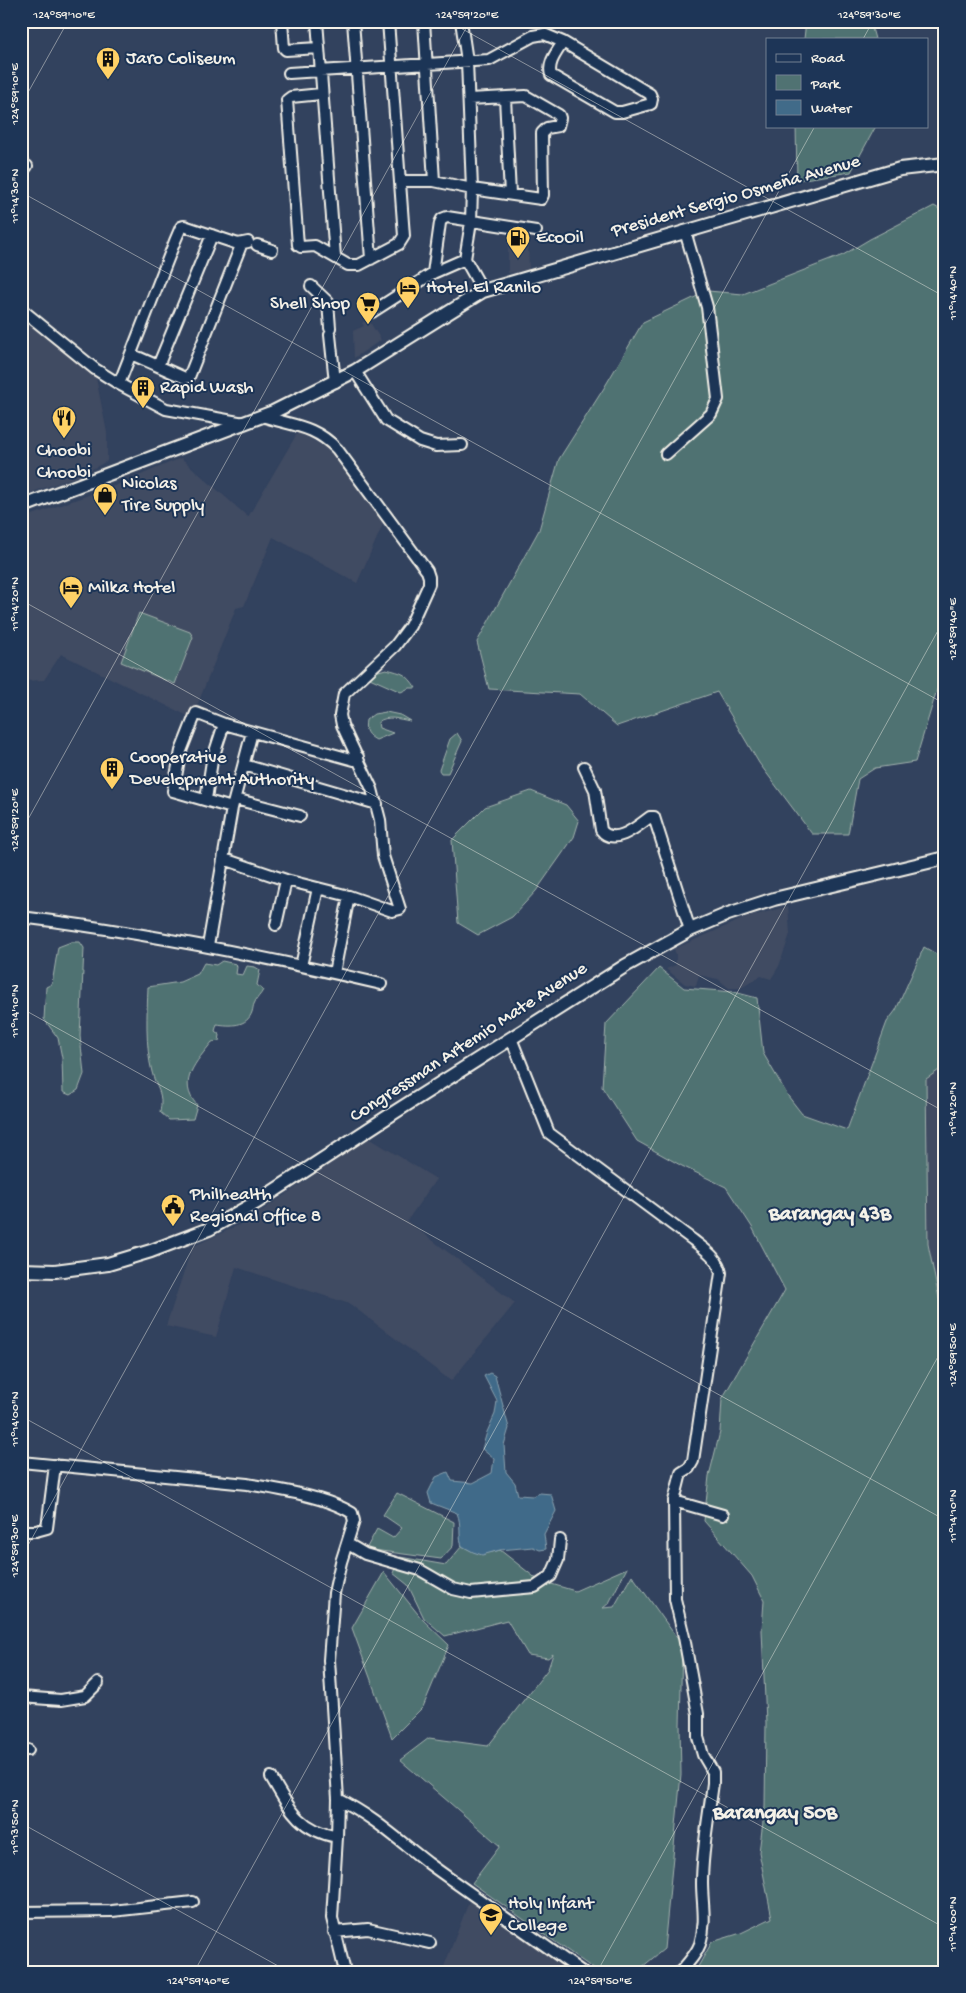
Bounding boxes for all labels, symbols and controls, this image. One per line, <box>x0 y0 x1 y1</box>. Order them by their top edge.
text: 124°59'10"E <box>32 9 95 23</box>
text: 124°59'20"E <box>435 9 499 23</box>
text: 124°59'30"E <box>837 9 901 23</box>
legend <box>766 38 928 128</box>
building icon: Jaro Coliseum <box>95 46 121 80</box>
place label: Jaro Coliseum <box>126 48 236 71</box>
text: Road <box>811 50 845 68</box>
text: 124°59'10"E <box>9 63 23 126</box>
text: Park <box>810 76 841 94</box>
text: Water <box>811 100 853 118</box>
street label: President Sergio Osmeña Avenue <box>608 150 863 244</box>
text: 11°14'30"N <box>9 169 23 224</box>
fuel station icon: EcoOil <box>505 225 531 259</box>
place label: EcoOil <box>536 227 584 250</box>
text: 11°14'40"N <box>947 266 961 321</box>
hotel icon: Hotel El Ranilo <box>395 275 421 309</box>
place label: Hotel El Ranilo <box>426 277 541 300</box>
supermarket icon: Shell Shop <box>355 291 381 325</box>
place label: Shell Shop <box>270 293 351 316</box>
building icon: Rapid Wash <box>130 375 156 409</box>
place label: Rapid Wash <box>160 377 254 400</box>
restaurant icon: Choobi Choobi <box>51 405 77 439</box>
place label: Choobi Choobi <box>37 440 91 485</box>
place label: Nicolas Tire Supply <box>121 473 205 518</box>
shop icon: Nicolas Tire Supply <box>92 482 118 516</box>
hotel icon: Milka Hotel <box>58 575 84 609</box>
text: 11°14'20"N <box>9 577 23 632</box>
place label: Milka Hotel <box>88 577 175 600</box>
text: 124°59'40"E <box>947 597 961 661</box>
place label: Cooperative Development Authority <box>128 747 315 792</box>
building icon: Cooperative Development Authority <box>99 756 125 790</box>
text: 124°59'20"E <box>9 788 23 852</box>
street label: Congressman Artemio Mate Avenue <box>346 957 592 1128</box>
text: 11°14'10"N <box>9 984 23 1039</box>
text: 11°14'20"N <box>947 1082 961 1137</box>
place label: Philhealth Regional Office 8 <box>189 1184 321 1229</box>
public building icon: Philhealth Regional Office 8 <box>160 1193 186 1227</box>
district label: Barangay 43B <box>768 1203 892 1228</box>
text: 124°59'50"E <box>947 1323 961 1387</box>
text: 11°14'00"N <box>9 1391 23 1448</box>
text: 11°14'10"N <box>947 1489 961 1544</box>
text: 124°59'30"E <box>9 1514 23 1578</box>
text: 11°13'50"N <box>9 1799 23 1856</box>
district label: Barangay 50B <box>712 1802 838 1827</box>
place label: Holy Infant College <box>508 1893 596 1938</box>
text: 11°14'00"N <box>947 1896 961 1953</box>
school or university icon: Holy Infant College <box>478 1902 504 1936</box>
text: 124°59'40"E <box>166 1975 230 1989</box>
text: 124°59'50"E <box>568 1975 632 1989</box>

